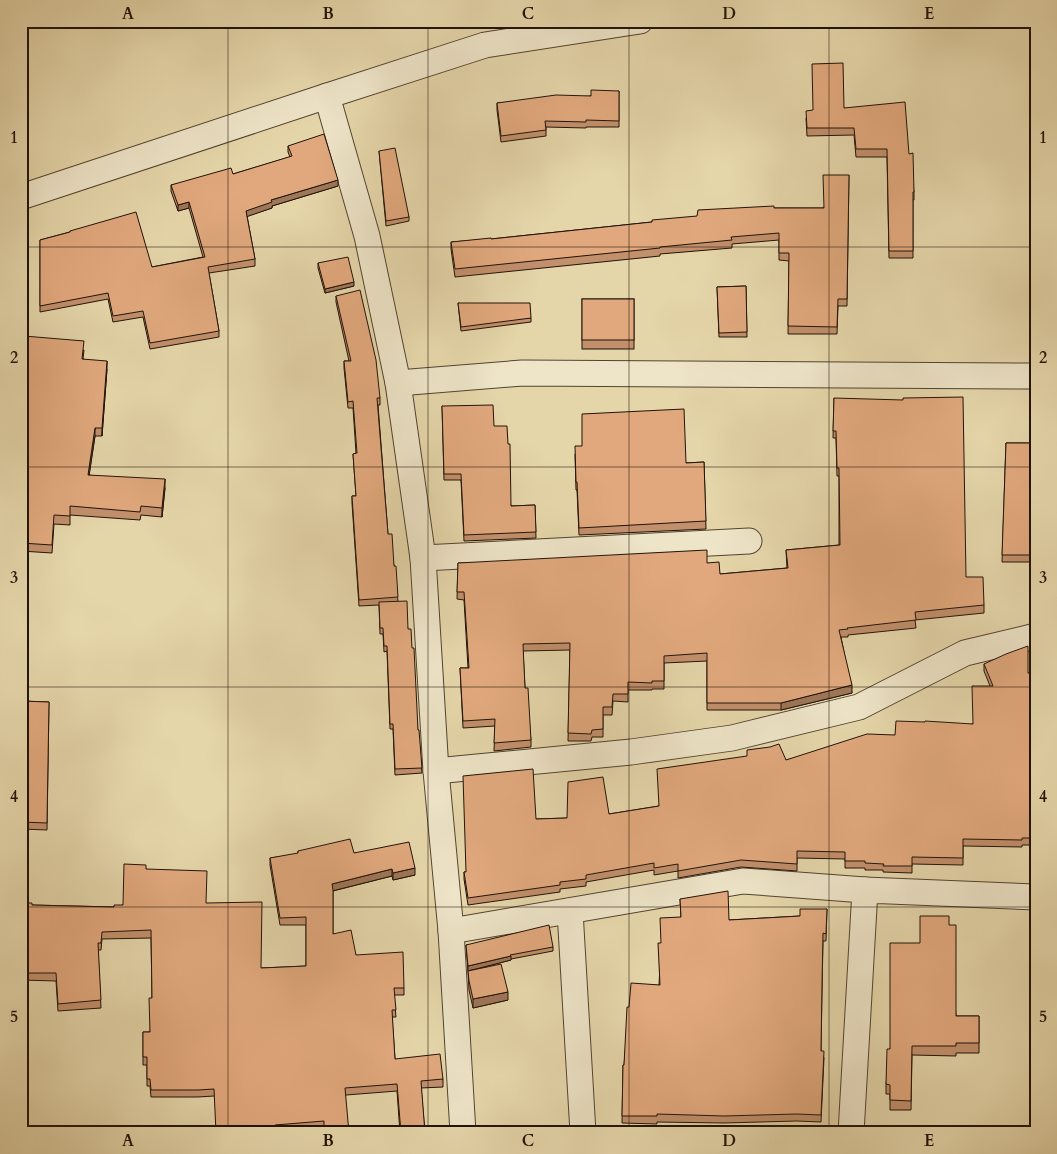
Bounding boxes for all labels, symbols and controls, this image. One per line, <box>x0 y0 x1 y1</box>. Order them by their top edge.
text: A <box>122 3 134 25</box>
text: B <box>322 3 334 25</box>
text: C <box>522 3 534 25</box>
text: D <box>722 3 736 25</box>
text: E <box>924 3 934 25</box>
text: 1 <box>10 127 18 149</box>
text: 1 <box>1039 127 1047 149</box>
text: 2 <box>10 347 18 369</box>
text: 2 <box>1039 347 1047 369</box>
text: 3 <box>10 567 18 589</box>
text: 3 <box>1039 567 1047 589</box>
text: 4 <box>10 786 18 808</box>
text: 4 <box>1039 786 1047 808</box>
text: 5 <box>10 1006 18 1028</box>
text: 5 <box>1039 1006 1047 1028</box>
text: A <box>122 1130 134 1152</box>
text: B <box>322 1130 334 1152</box>
text: C <box>522 1130 534 1152</box>
text: D <box>722 1130 736 1152</box>
text: E <box>924 1130 934 1152</box>

